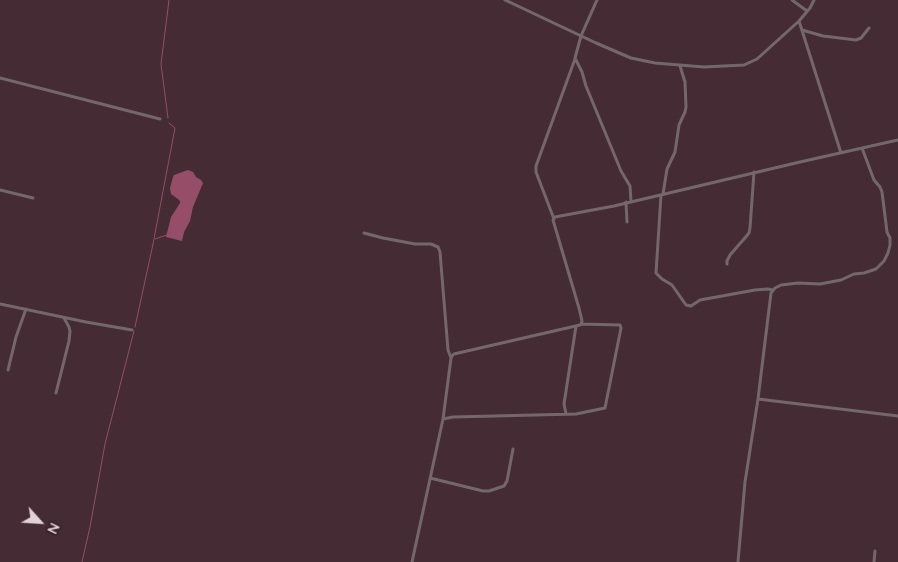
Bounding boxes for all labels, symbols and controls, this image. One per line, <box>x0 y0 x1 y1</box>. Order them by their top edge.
north arrow <box>15 497 65 547</box>
text: N <box>43 520 64 537</box>

